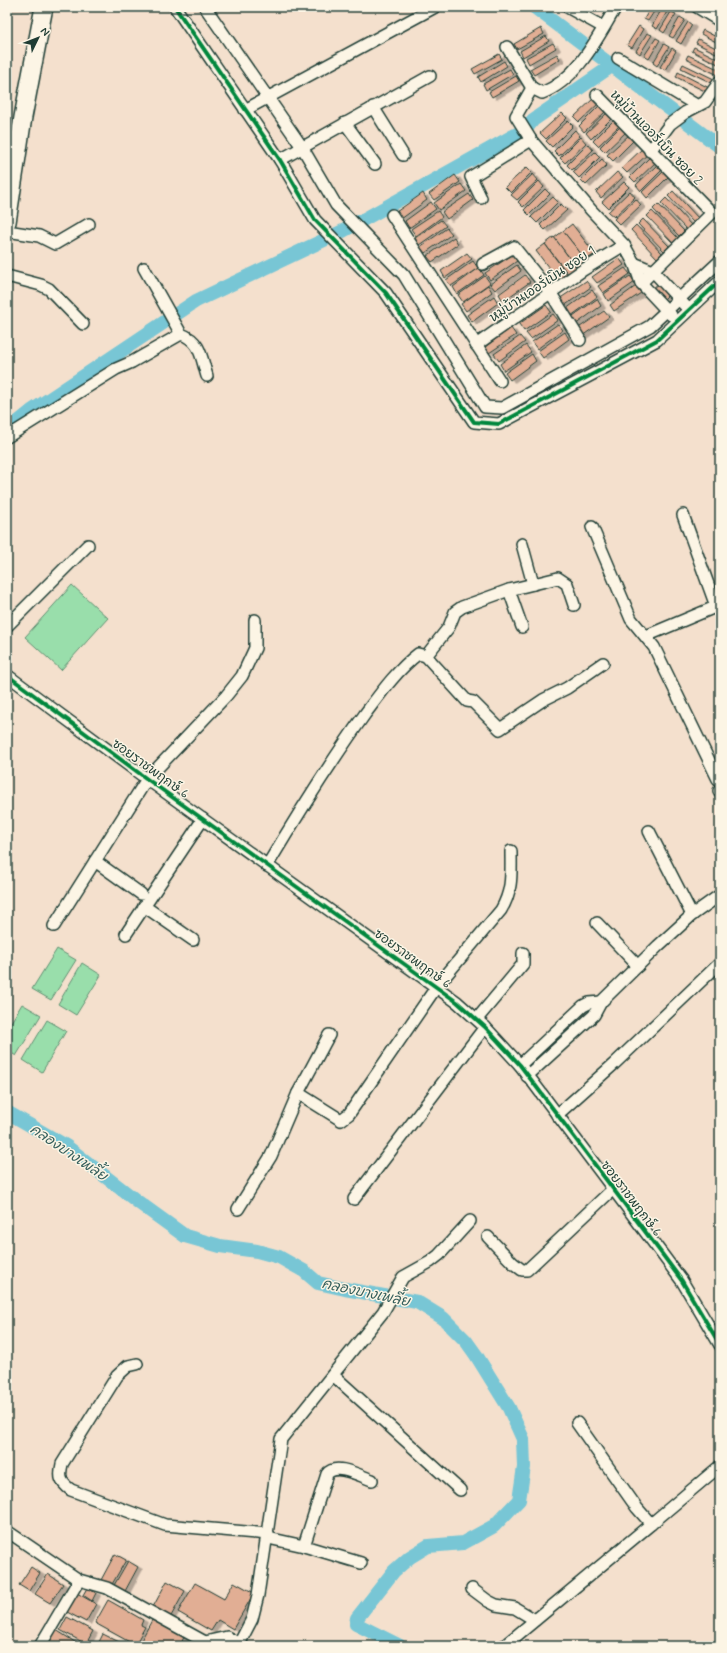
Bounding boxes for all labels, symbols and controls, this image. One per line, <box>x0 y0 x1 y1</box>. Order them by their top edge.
north arrow <box>18 18 58 58</box>
text: N <box>37 24 52 39</box>
street label: หมู่บ้านเออร์เบิน ซอย 2 <box>606 86 708 190</box>
street label: หมู่บ้านเออร์เบิน ซอย 1 <box>485 241 599 326</box>
street label: ซอยราชพฤกษ์ 6 <box>108 734 193 803</box>
street label: ซอยราชพฤกษ์ 6 <box>370 924 455 993</box>
water label: คลองบางเพลี้ย <box>26 1116 115 1186</box>
street label: ซอยราชพฤกษ์ 6 <box>597 1156 667 1241</box>
water label: คลองบางเพลี้ย <box>320 1270 414 1311</box>

